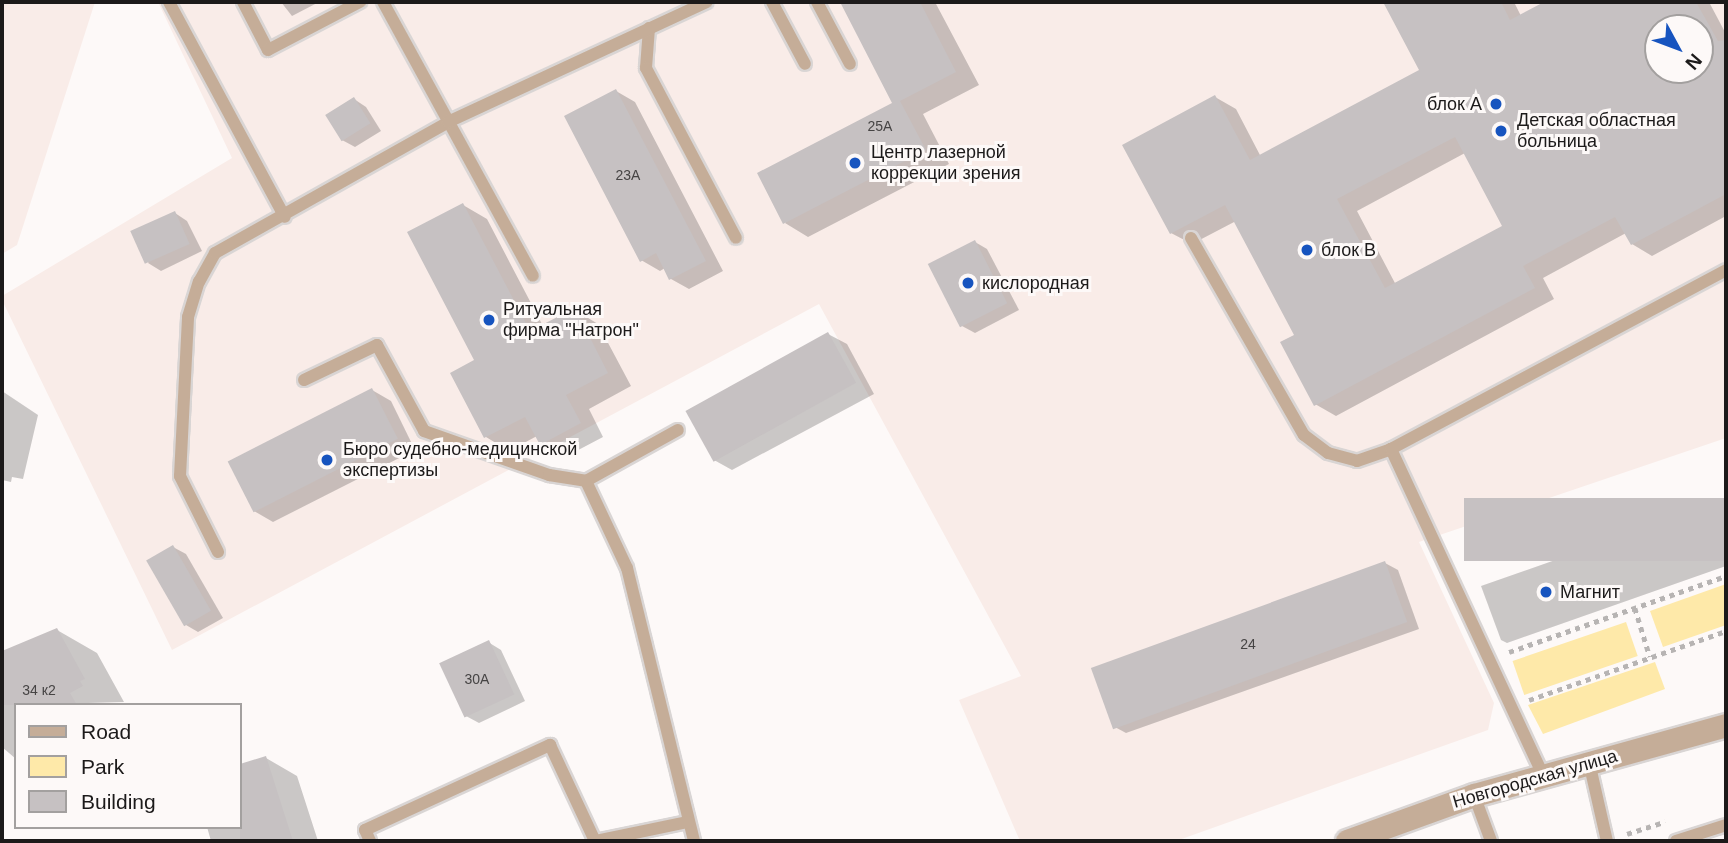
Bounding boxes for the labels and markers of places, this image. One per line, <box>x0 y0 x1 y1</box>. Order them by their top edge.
place label: блок А <box>1427 93 1482 115</box>
marker: блок А <box>1488 96 1504 112</box>
place label: Детская областная больница <box>1517 110 1676 152</box>
marker: Детская областная больница <box>1491 121 1511 141</box>
place label: Центр лазерной коррекции зрения <box>871 142 1020 184</box>
marker: Центр лазерной коррекции зрения <box>845 153 865 173</box>
place label: блок В <box>1321 239 1376 261</box>
marker: блок В <box>1299 242 1315 258</box>
place label: кислородная <box>982 272 1089 294</box>
marker: кислородная <box>960 275 976 291</box>
place label: Ритуальная фирма "Натрон" <box>503 299 639 342</box>
marker: Ритуальная фирма "Натрон" <box>481 312 497 328</box>
place label: Бюро судебно-медицинской экспертизы <box>343 439 577 482</box>
marker: Бюро судебно-медицинской экспертизы <box>317 450 337 470</box>
place label: Магнит <box>1560 581 1620 603</box>
marker: Магнит <box>1538 584 1554 600</box>

